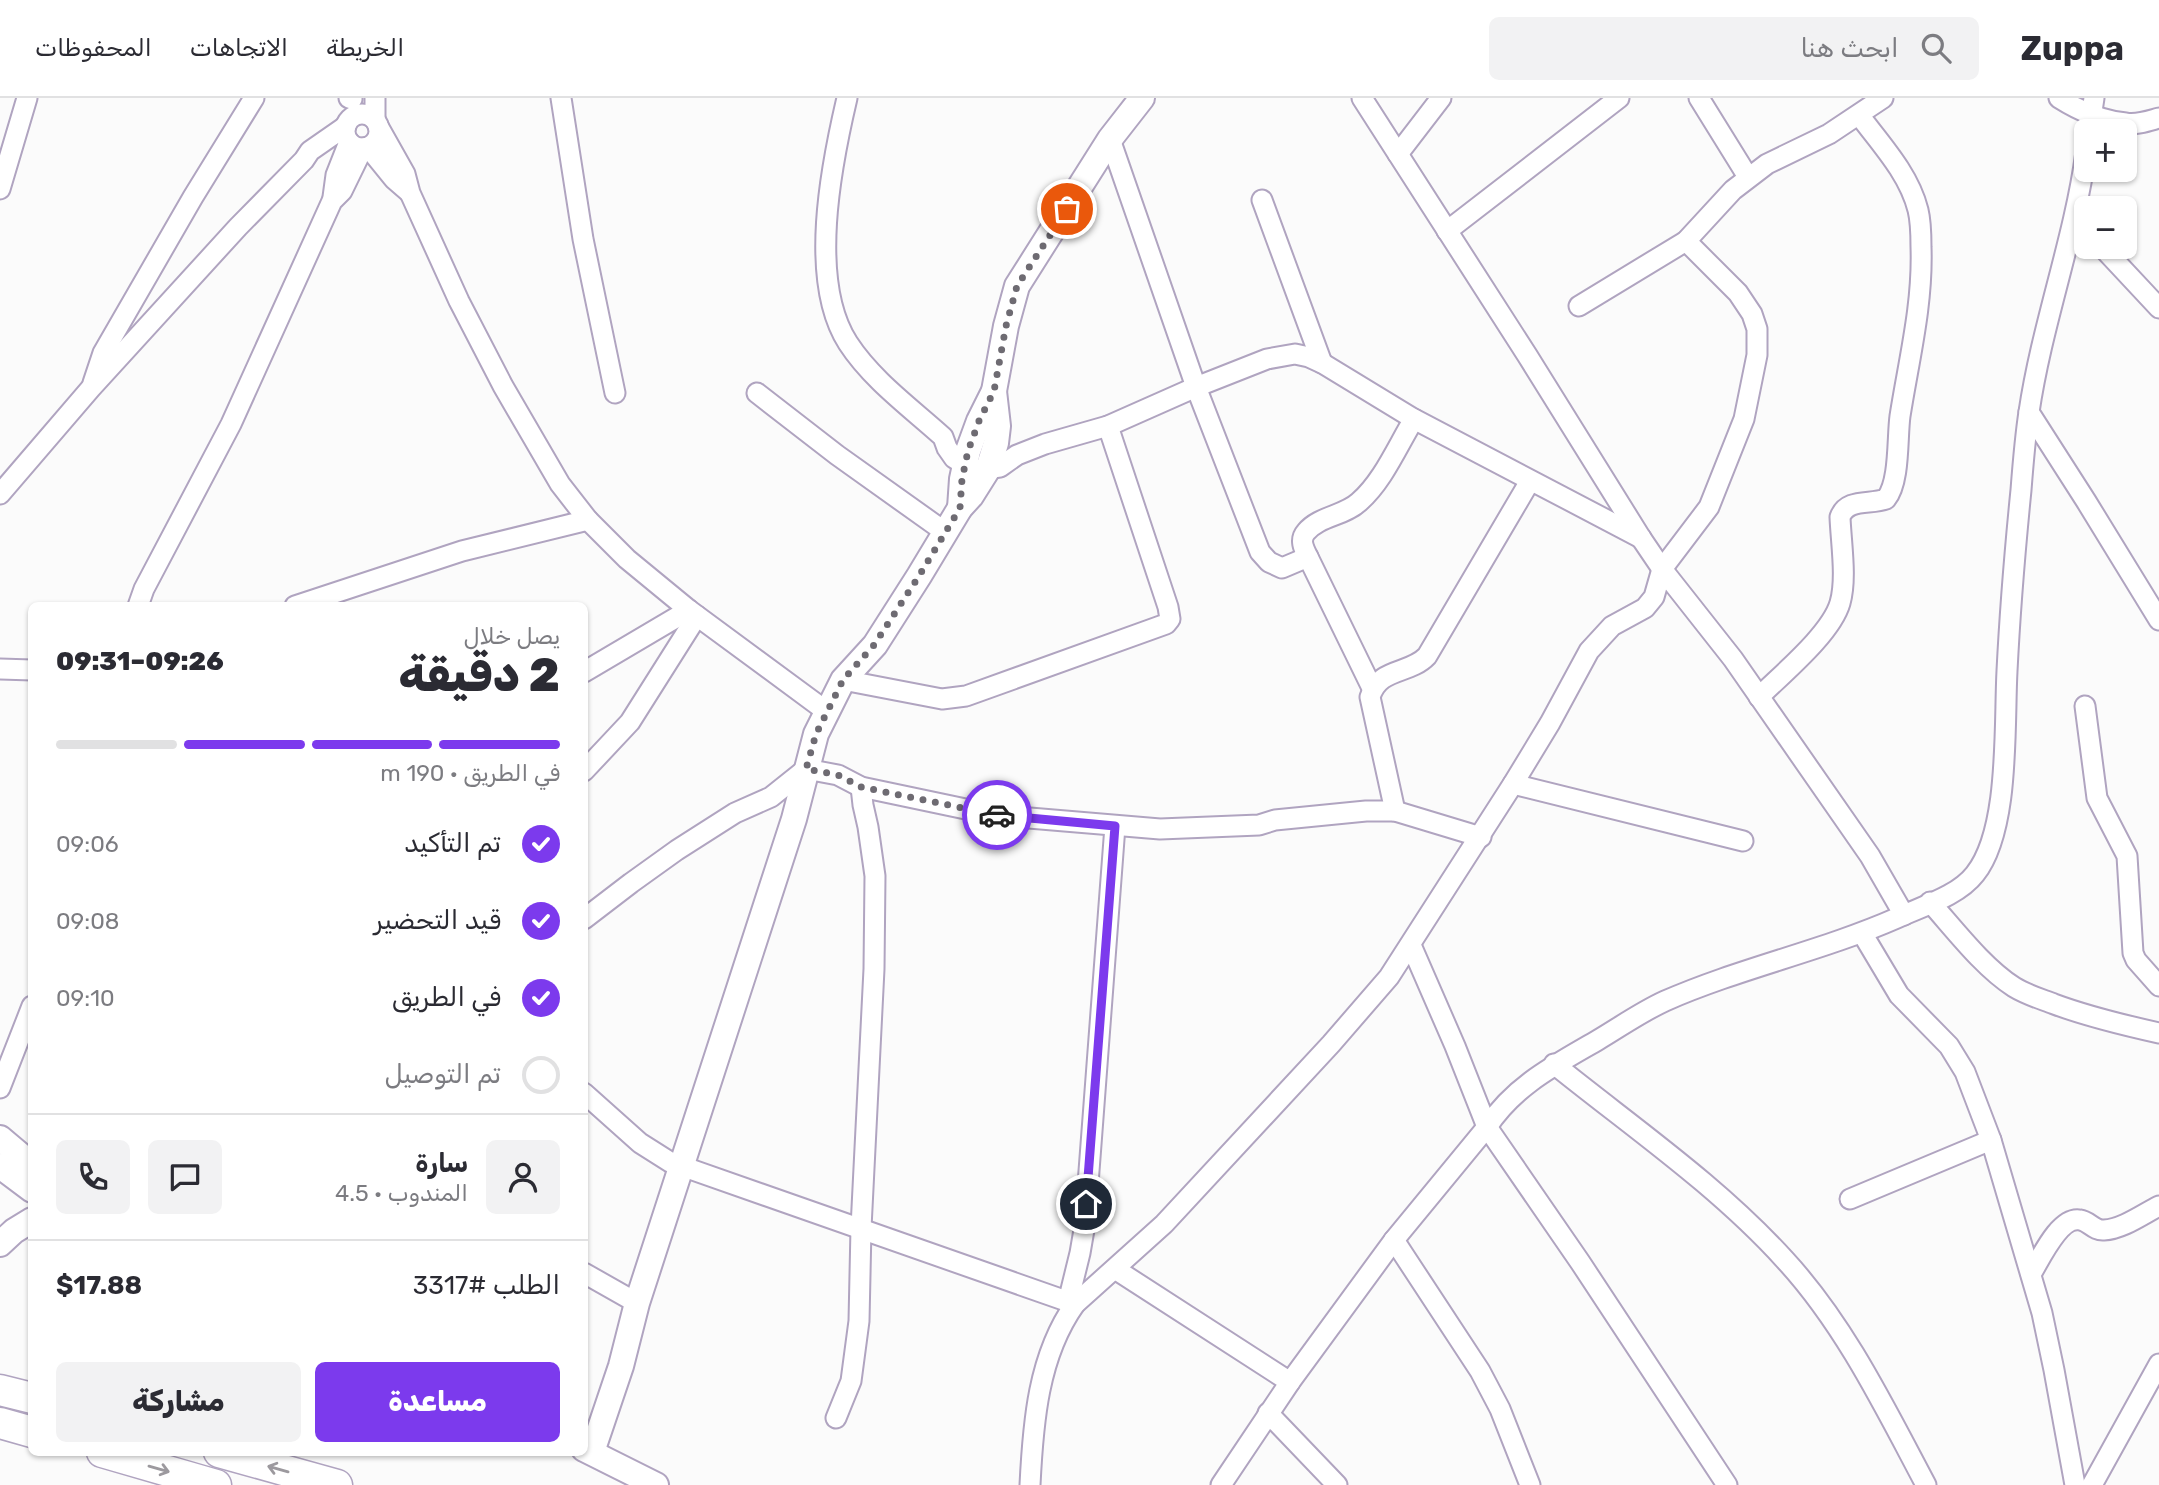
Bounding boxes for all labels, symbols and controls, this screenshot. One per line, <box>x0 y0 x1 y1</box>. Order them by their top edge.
search box <box>1489 17 1979 80</box>
icon: search <box>1917 29 1955 67</box>
text: Zuppa <box>2021 29 2124 68</box>
text: ابحث هنا <box>1800 33 1899 64</box>
text: المحفوظات <box>35 34 152 62</box>
text: الاتجاهات <box>190 34 288 62</box>
text: الخريطة <box>326 34 404 62</box>
map controls <box>2074 119 2137 259</box>
button: + <box>2074 119 2137 182</box>
pin <box>1037 179 1097 239</box>
icon: bag <box>1048 190 1086 228</box>
button: − <box>2074 196 2137 259</box>
text: يصل خلال <box>464 622 560 650</box>
text: 09:26–09:31 <box>56 646 224 677</box>
text: 2 دقيقة <box>398 648 560 703</box>
text: في الطريق · 190 m <box>380 759 560 787</box>
courier <box>962 780 1032 850</box>
icon: car <box>978 796 1016 834</box>
icon: check <box>522 825 560 863</box>
text: تم التأكيد <box>404 828 501 859</box>
text: 09:06 <box>56 830 119 858</box>
icon: check <box>522 902 560 940</box>
text: قيد التحضير <box>374 905 501 936</box>
text: 09:08 <box>56 907 119 935</box>
icon: check <box>522 979 560 1017</box>
text: في الطريق <box>392 982 501 1013</box>
text: 09:10 <box>56 984 115 1012</box>
text: تم التوصيل <box>384 1059 501 1090</box>
button: phone <box>56 1140 130 1214</box>
button: chat <box>148 1140 222 1214</box>
button: person <box>486 1140 560 1214</box>
text: سارة <box>415 1148 468 1179</box>
pin <box>1056 1174 1116 1234</box>
text: المندوب · 4.5 <box>335 1179 468 1207</box>
icon: home <box>1067 1185 1105 1223</box>
text: $17.88 <box>56 1270 142 1301</box>
text: الطلب #3317 <box>413 1270 560 1301</box>
button: مشاركة <box>56 1362 301 1442</box>
button: مساعدة <box>315 1362 560 1442</box>
one-way arrow <box>267 1462 290 1475</box>
one-way arrow <box>148 1463 170 1476</box>

